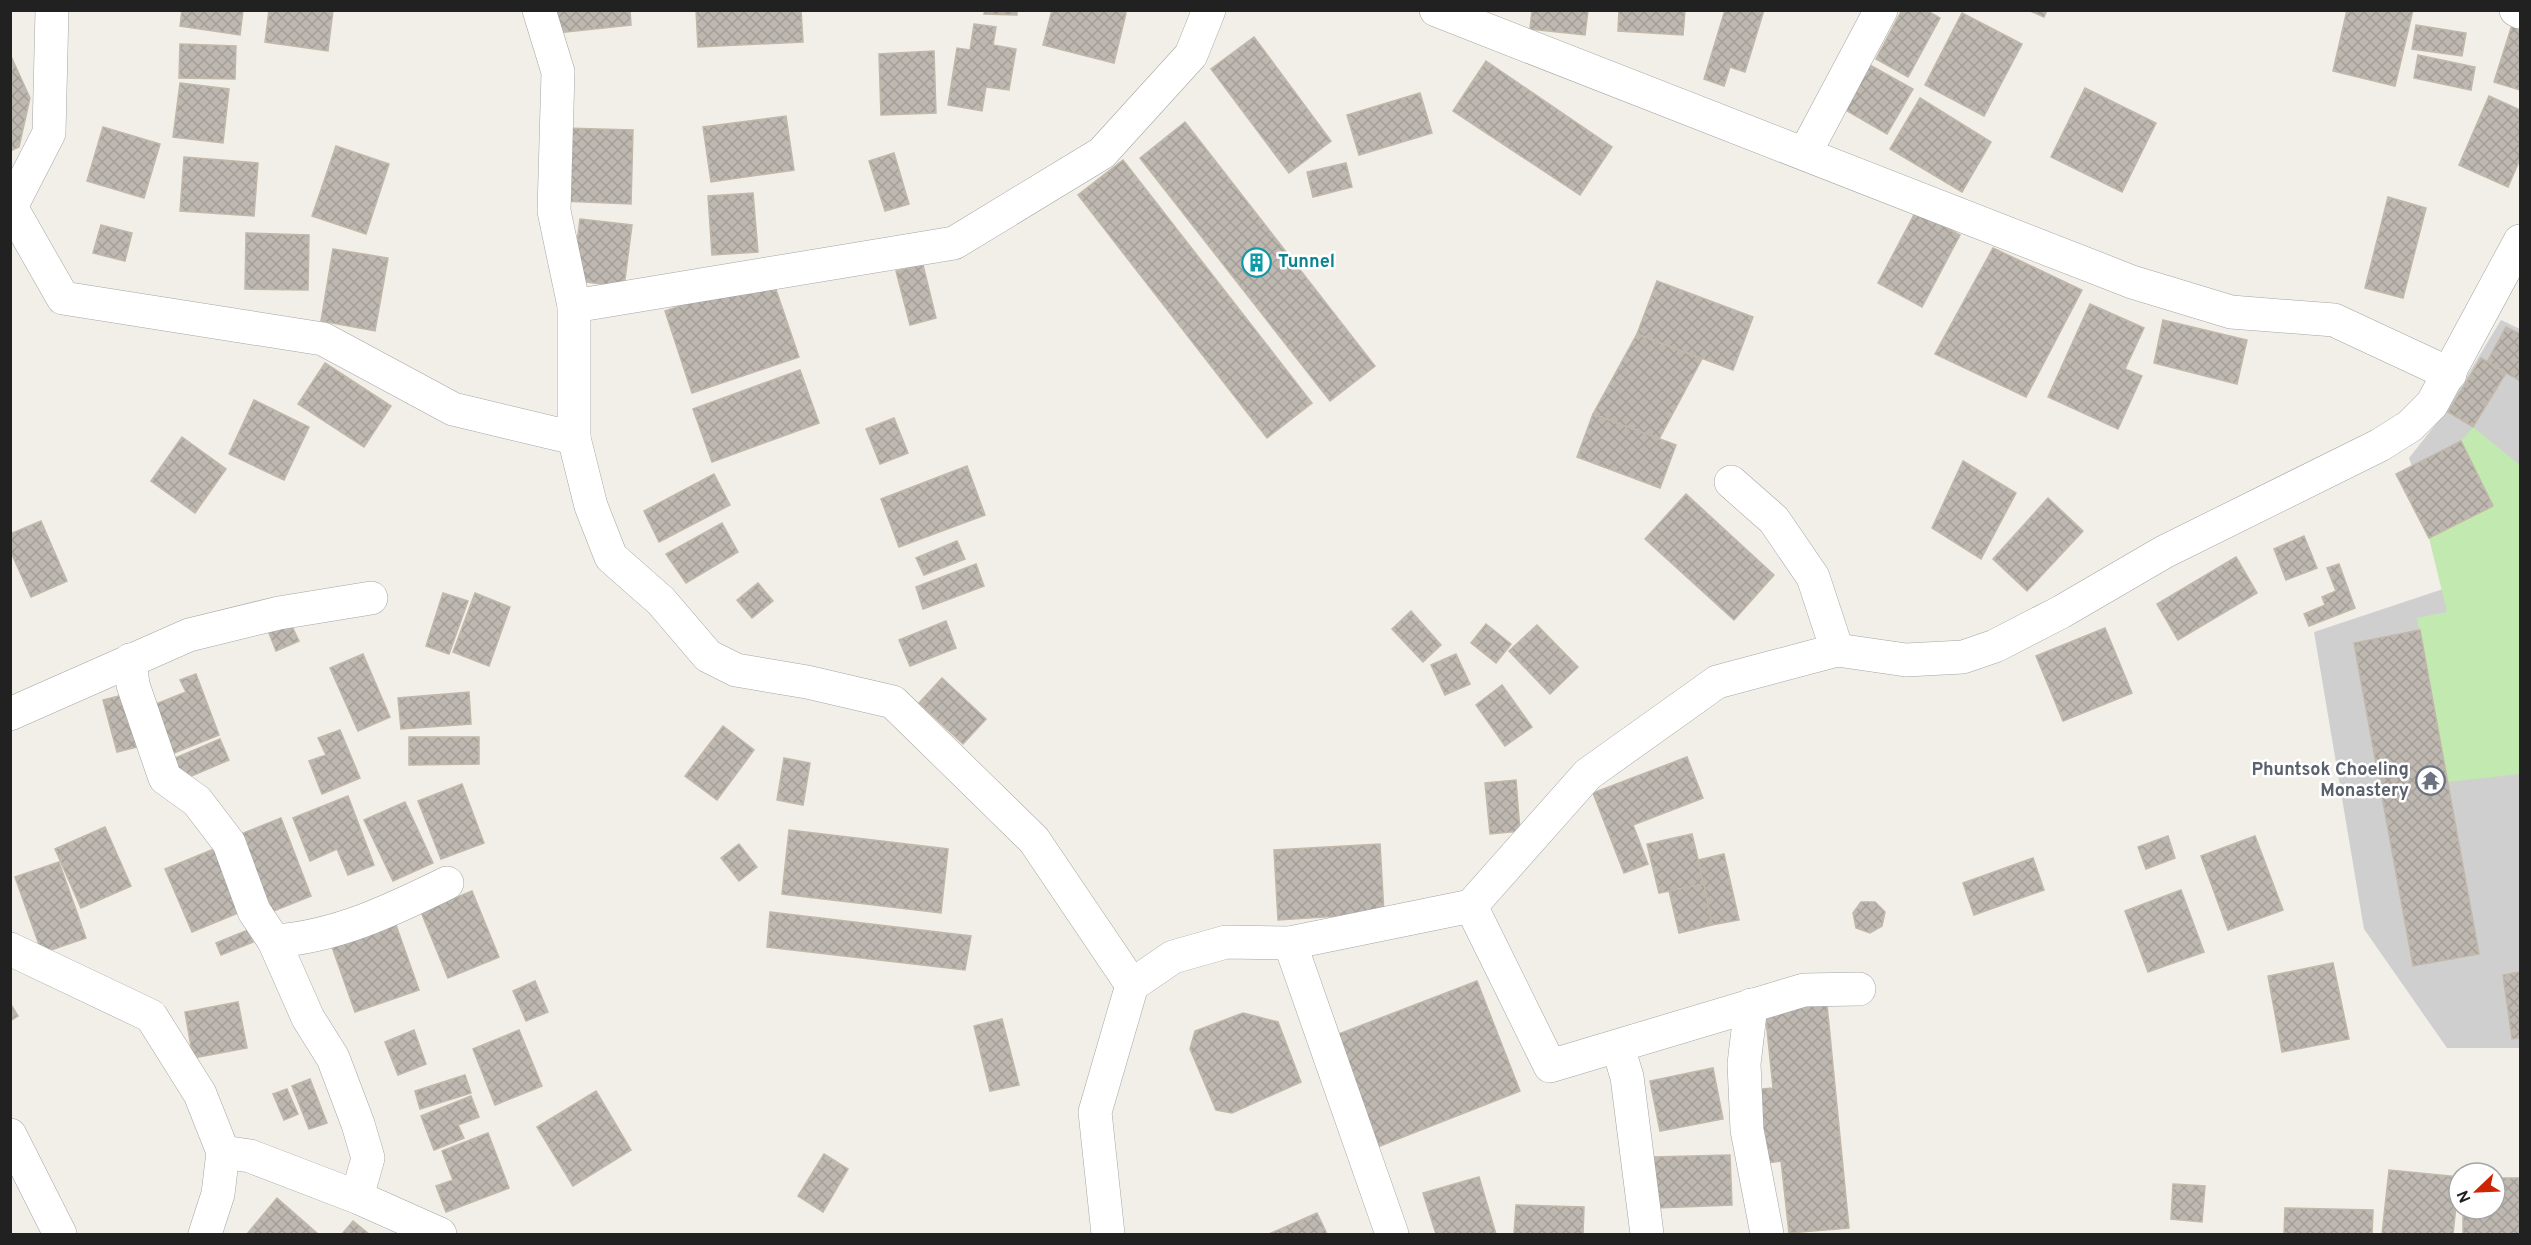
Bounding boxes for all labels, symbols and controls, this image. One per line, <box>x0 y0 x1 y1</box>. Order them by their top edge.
building icon: Tunnel <box>1241 246 1273 278</box>
place label: Tunnel <box>1278 251 1335 274</box>
place label: Phuntsok Choeling Monastery <box>2251 759 2409 803</box>
temple icon: Phuntsok Choeling Monastery <box>2414 764 2446 796</box>
north arrow <box>2447 1161 2507 1221</box>
text: N <box>2454 1187 2476 1205</box>

